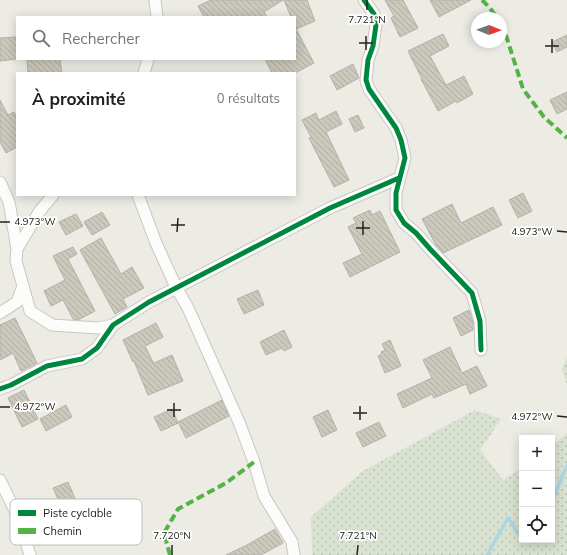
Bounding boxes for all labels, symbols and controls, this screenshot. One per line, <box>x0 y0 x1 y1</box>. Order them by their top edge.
north arrow <box>471 12 507 48</box>
text: 7.721°N <box>348 13 386 26</box>
search box <box>16 16 296 60</box>
icon: search <box>30 27 52 49</box>
text: Rechercher <box>62 29 140 48</box>
text: À proximité <box>32 88 126 109</box>
text: 0 résultats <box>217 90 280 106</box>
text: 4.973°W <box>14 215 56 228</box>
text: 4.973°W <box>511 225 553 238</box>
text: 4.972°W <box>14 400 56 413</box>
text: 4.972°W <box>511 410 553 423</box>
map controls <box>519 435 555 543</box>
button: + <box>519 435 555 471</box>
button: − <box>519 471 555 507</box>
legend <box>10 499 142 545</box>
text: Piste cyclable <box>43 506 112 520</box>
button: locate <box>519 507 555 543</box>
text: Chemin <box>43 524 82 538</box>
text: 7.720°N <box>153 529 191 542</box>
text: 7.721°N <box>339 529 377 542</box>

